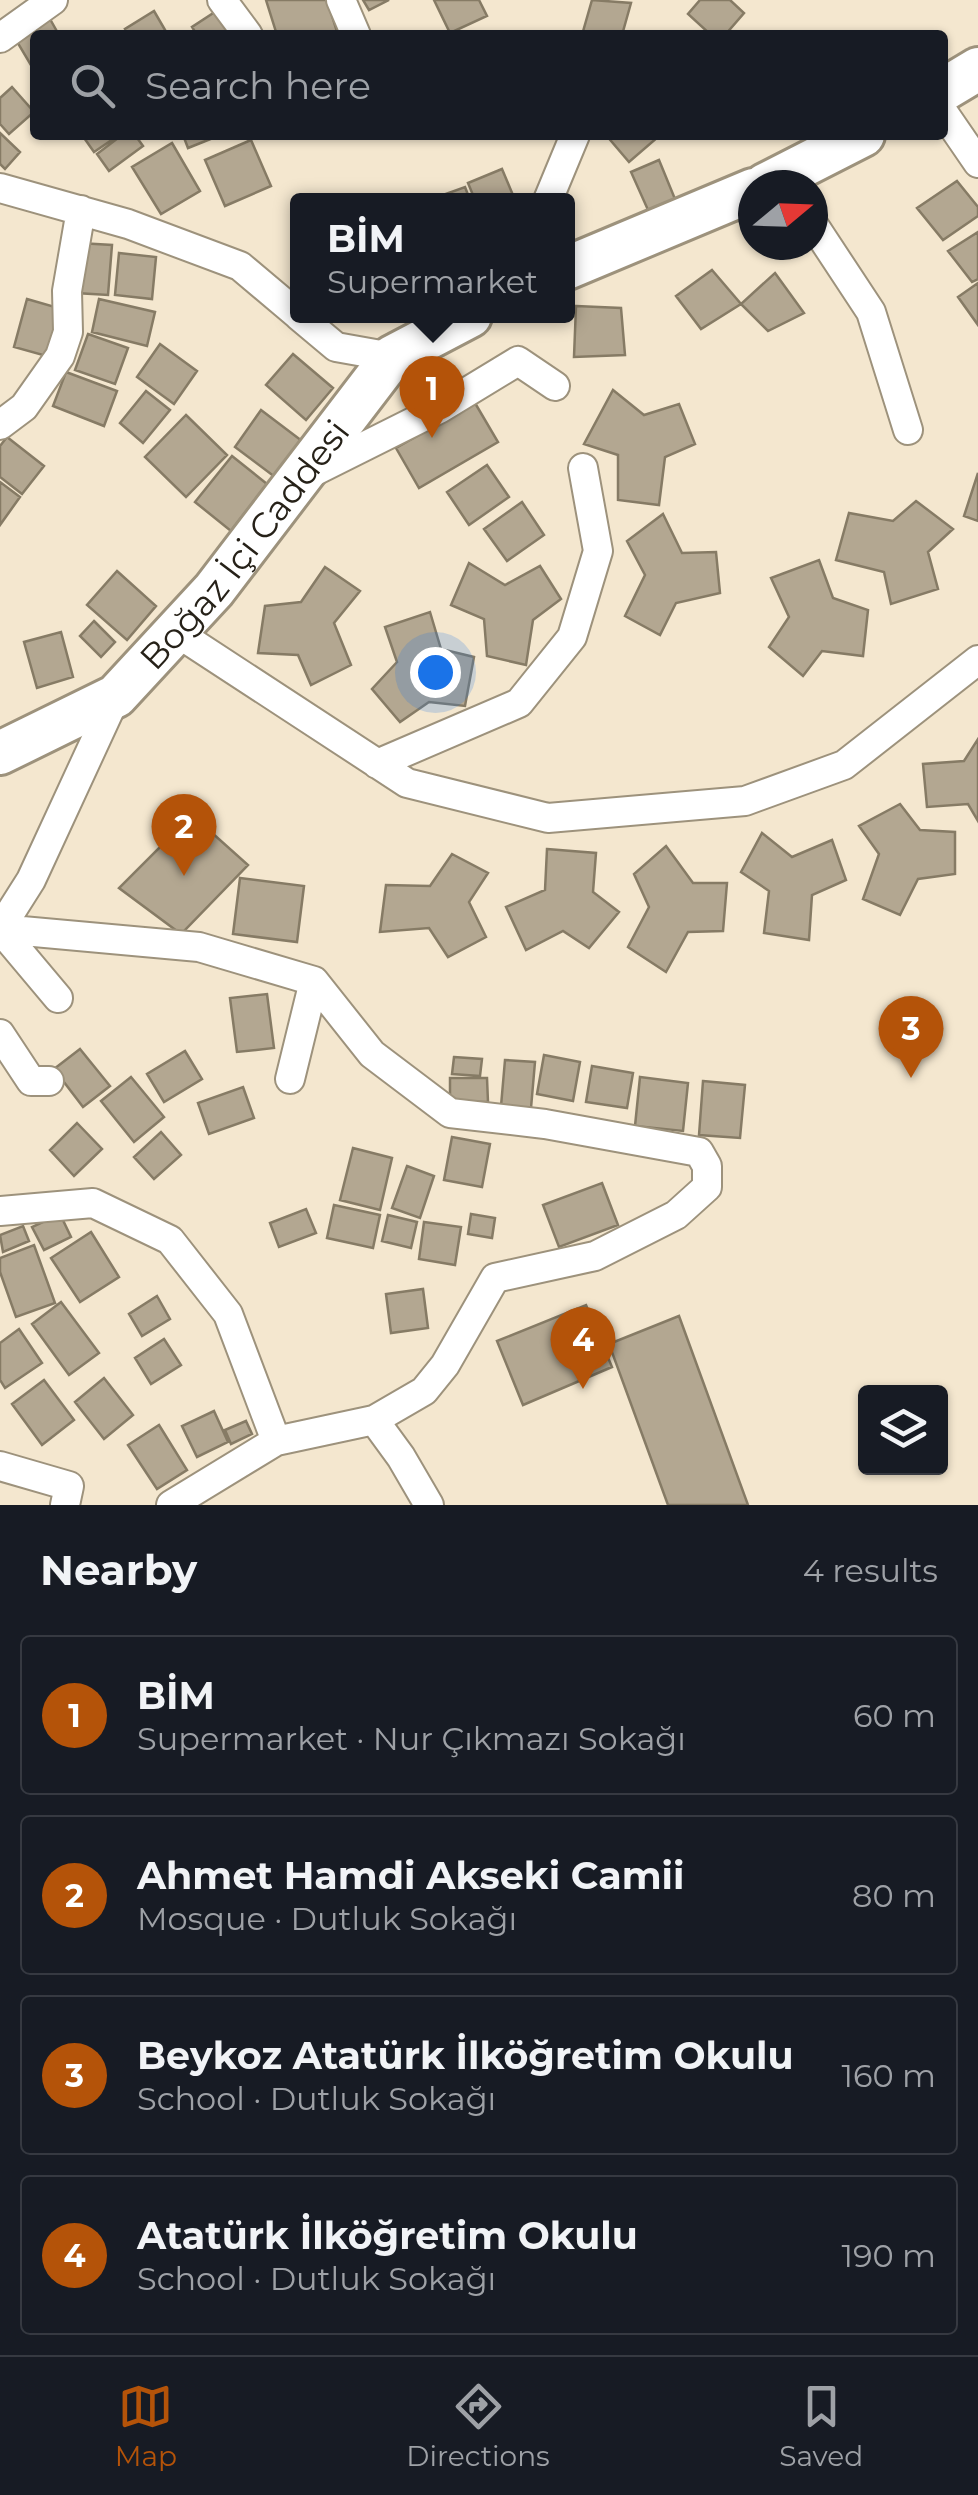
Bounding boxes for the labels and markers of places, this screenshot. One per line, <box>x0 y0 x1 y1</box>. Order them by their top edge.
pin: 1 <box>400 356 464 438</box>
pin: 2 <box>152 794 216 876</box>
pin: 3 <box>878 996 944 1078</box>
pin: 4 <box>550 1306 616 1389</box>

